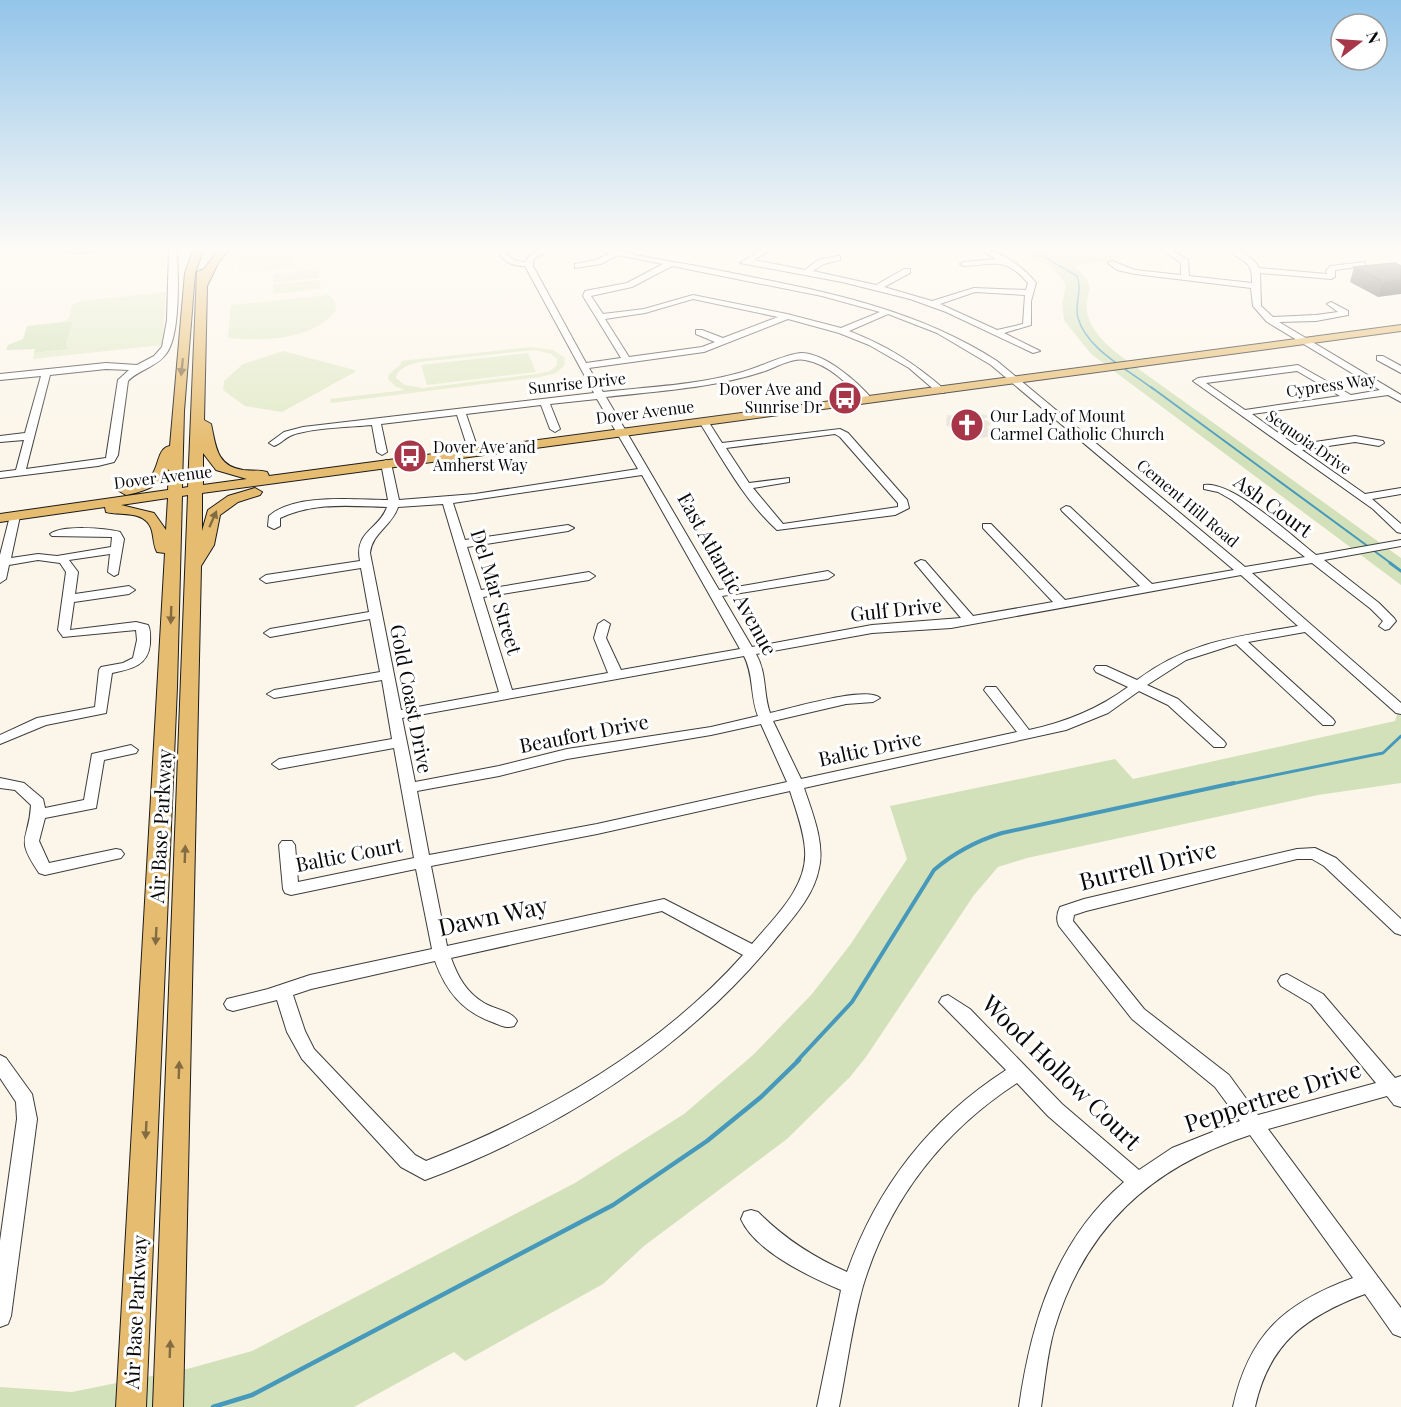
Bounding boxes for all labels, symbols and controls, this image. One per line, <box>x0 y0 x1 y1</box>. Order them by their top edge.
north arrow <box>1329 12 1389 72</box>
text: N <box>1362 29 1386 46</box>
one-way arrow <box>178 358 187 377</box>
street label: Sunrise Drive <box>527 367 627 398</box>
street label: Cypress Way <box>1285 368 1377 401</box>
place label: Dover Ave and Sunrise Dr <box>719 378 822 417</box>
bus stop icon: Dover Ave and Sunrise Dr <box>827 380 863 416</box>
street label: Dover Avenue <box>595 395 695 428</box>
street label: Sequoia Drive <box>1263 404 1356 479</box>
place label: Our Lady of Mount Carmel Catholic Church <box>990 405 1165 444</box>
church icon: Our Lady of Mount Carmel Catholic Church <box>949 407 985 443</box>
place label: Dover Ave and Amherst Way <box>432 436 536 475</box>
bus stop icon: Dover Ave and Amherst Way <box>392 438 428 474</box>
street label: Cement Hill Road <box>1133 454 1244 551</box>
street label: Dover Avenue <box>113 460 213 493</box>
street label: Ash Court <box>1228 467 1319 543</box>
street label: East Atlantic Avenue <box>672 487 784 660</box>
one-way arrow <box>208 509 218 527</box>
street label: Del Mar Street <box>466 526 530 658</box>
street label: Gulf Drive <box>849 590 943 627</box>
one-way arrow <box>166 605 175 624</box>
street label: Gold Coast Drive <box>385 622 440 776</box>
street label: Beaufort Drive <box>517 707 651 758</box>
street label: Baltic Drive <box>816 723 924 772</box>
street label: Air Base Parkway <box>142 748 177 905</box>
street label: Baltic Court <box>293 830 405 877</box>
street label: Burrell Drive <box>1076 832 1219 897</box>
one-way arrow <box>180 844 190 863</box>
street label: Dawn Way <box>435 888 550 942</box>
one-way arrow <box>151 926 160 945</box>
street label: Wood Hollow Court <box>975 986 1149 1156</box>
street label: Peppertree Drive <box>1180 1051 1365 1139</box>
one-way arrow <box>174 1060 183 1079</box>
one-way arrow <box>141 1121 150 1140</box>
street label: Air Base Parkway <box>117 1234 152 1391</box>
one-way arrow <box>165 1339 175 1358</box>

